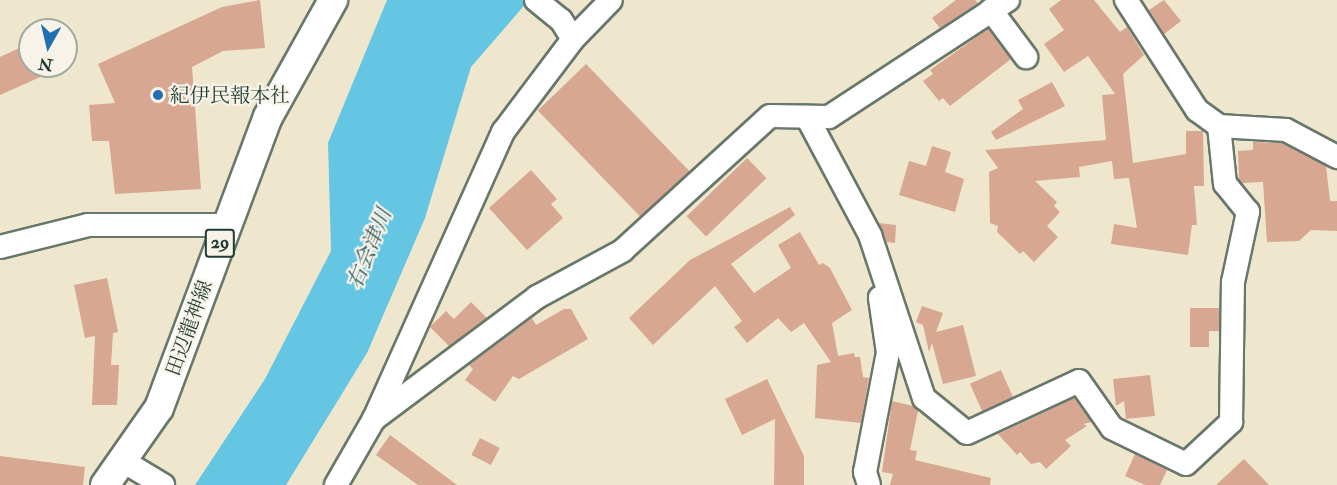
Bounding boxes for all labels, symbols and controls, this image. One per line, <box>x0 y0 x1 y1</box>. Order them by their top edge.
north arrow <box>18 18 78 78</box>
text: N <box>37 53 54 75</box>
place label: 紀伊民報本社 <box>170 83 290 107</box>
marker: 紀伊民報本社 <box>151 88 165 102</box>
water label: 右会津川 <box>343 205 397 293</box>
road number: 29 <box>204 228 236 258</box>
street label: 田辺龍神線 <box>161 277 217 379</box>

